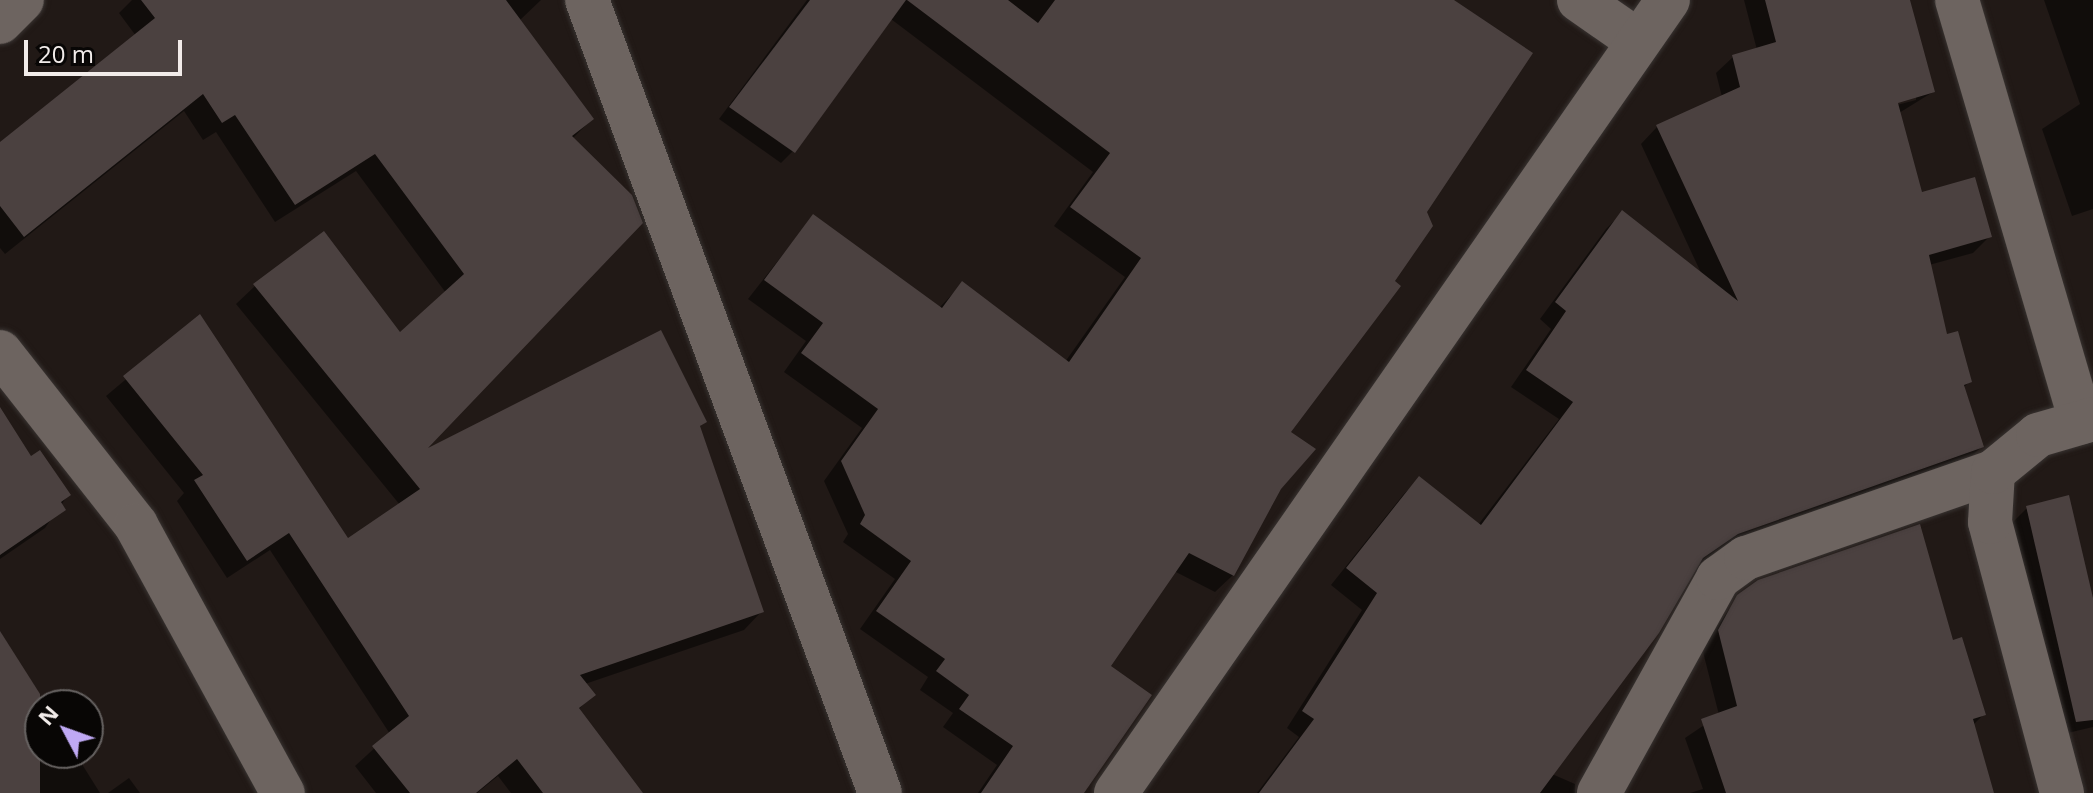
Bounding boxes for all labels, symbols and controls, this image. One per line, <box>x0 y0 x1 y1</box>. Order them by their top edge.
scale bar <box>28 24 186 74</box>
text: 20 m <box>38 37 94 70</box>
north arrow <box>24 689 104 769</box>
text: N <box>30 698 65 731</box>

